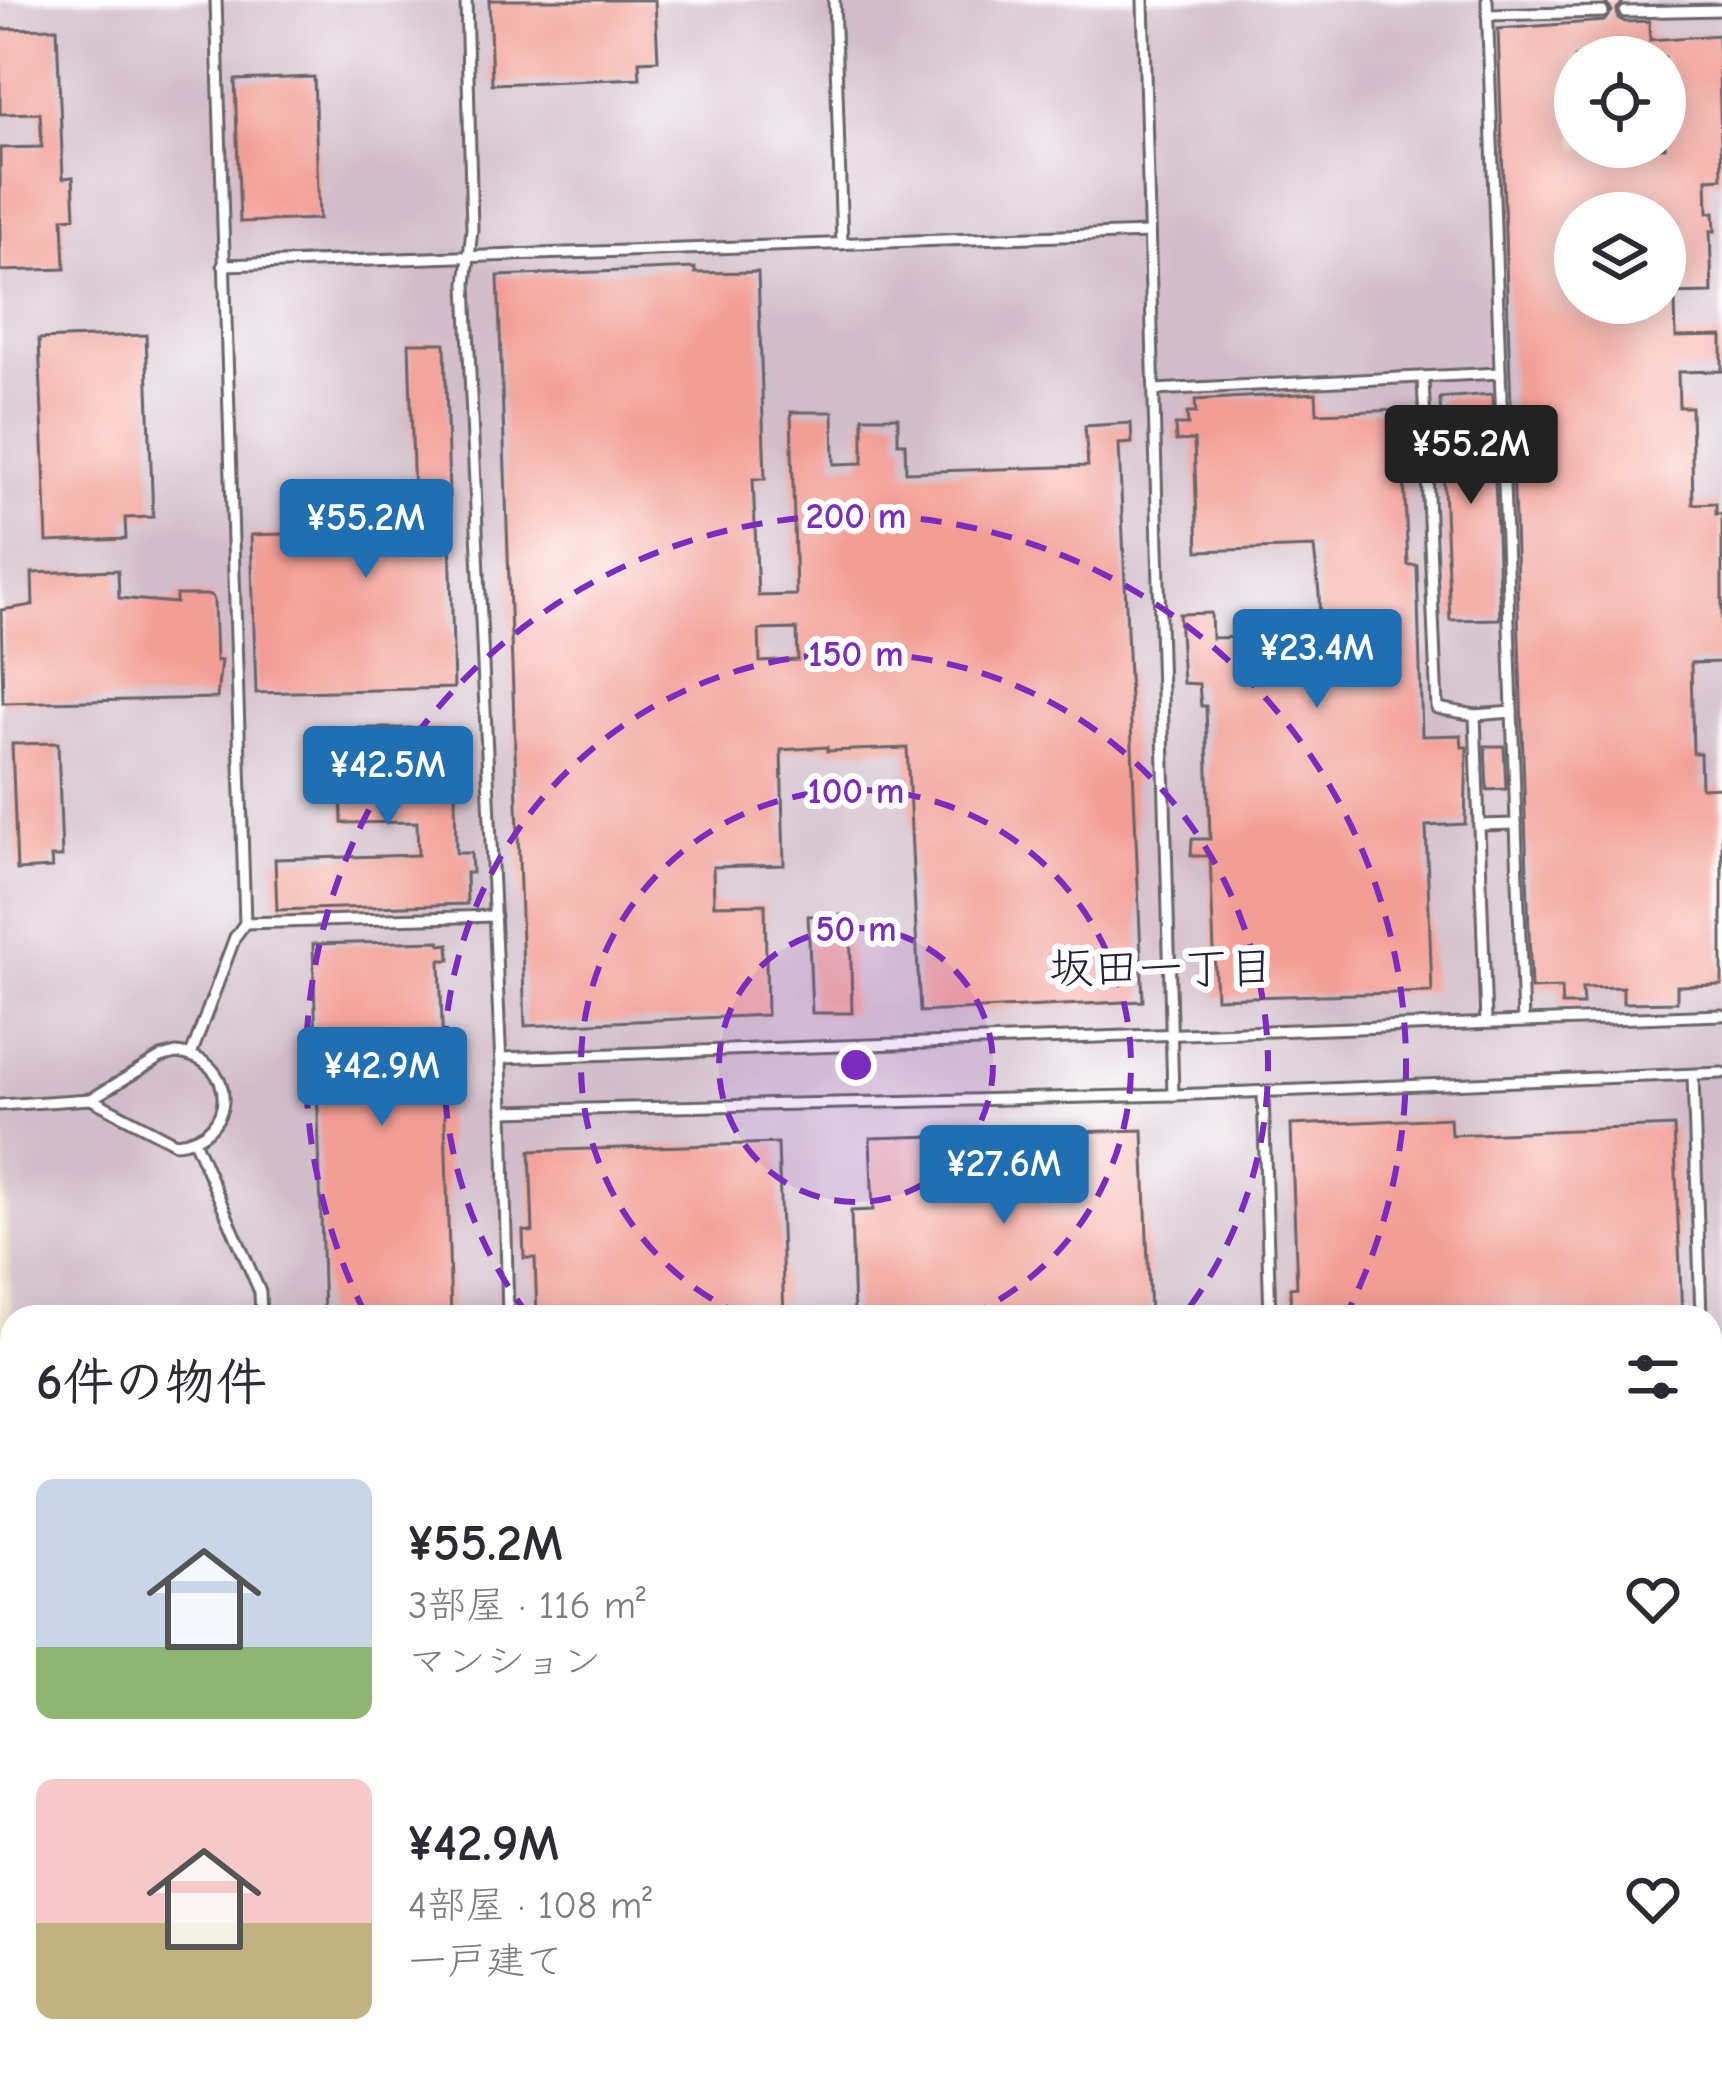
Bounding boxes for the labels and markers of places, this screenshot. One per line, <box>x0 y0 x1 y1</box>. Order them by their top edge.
pin: ¥55.2M <box>1373 405 1569 507</box>
pin: ¥55.2M <box>268 479 464 581</box>
pin: ¥23.4M <box>1219 609 1415 711</box>
pin: ¥42.5M <box>290 726 486 828</box>
pin: ¥42.9M <box>284 1027 480 1129</box>
centre of rings <box>835 1044 877 1086</box>
pin: ¥27.6M <box>906 1125 1102 1227</box>

